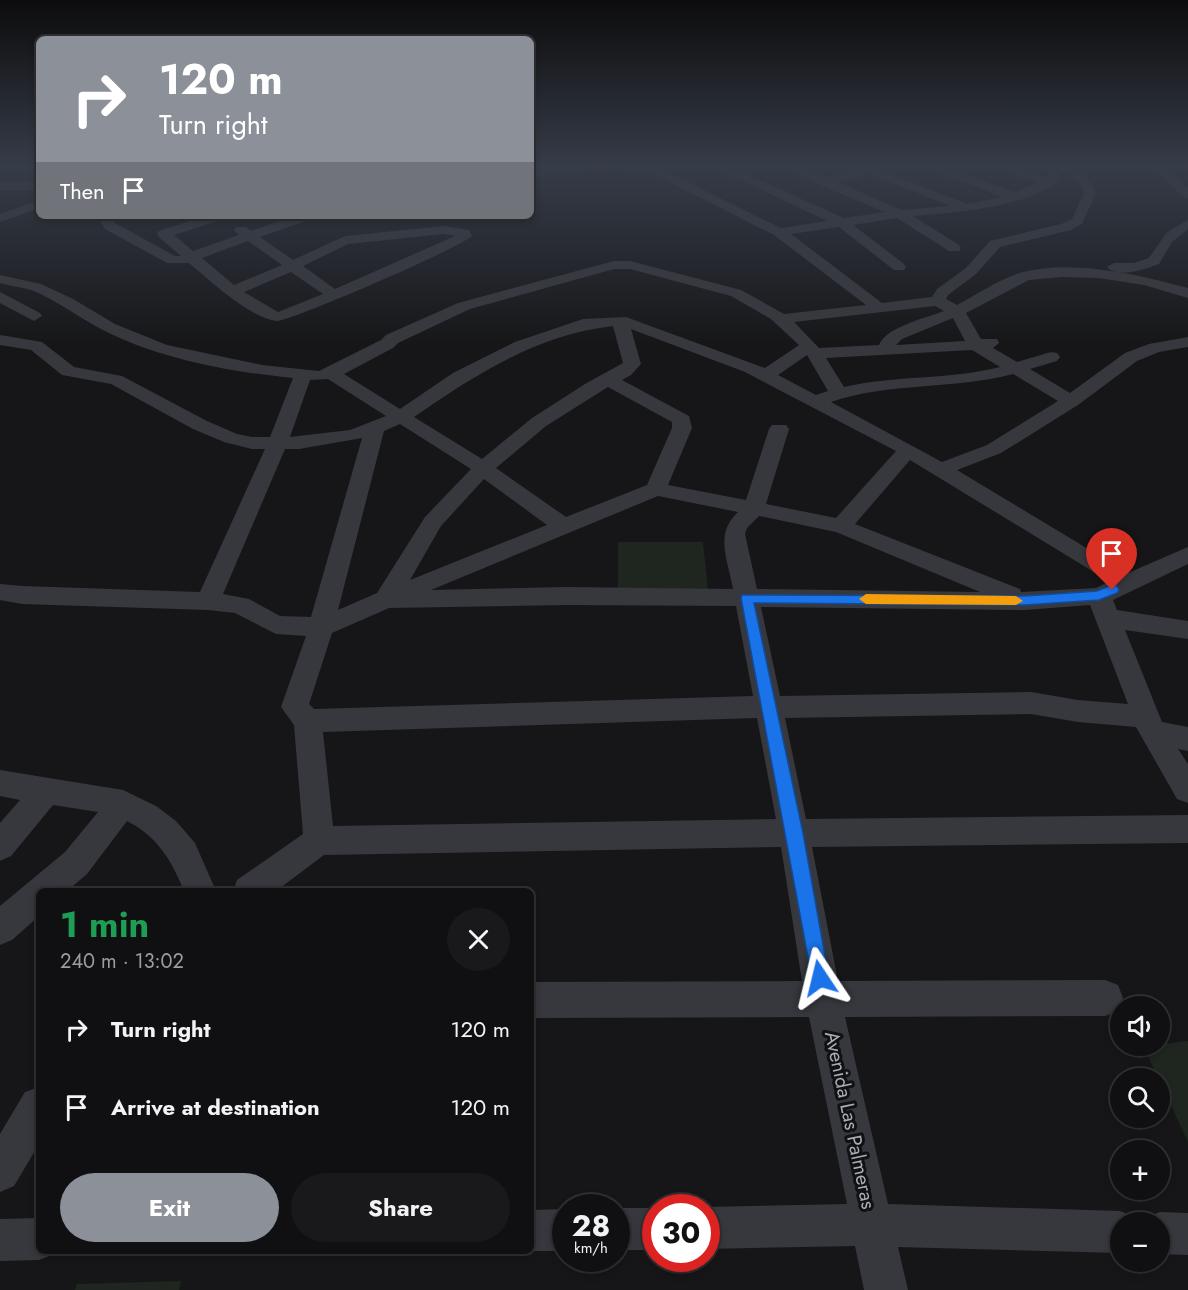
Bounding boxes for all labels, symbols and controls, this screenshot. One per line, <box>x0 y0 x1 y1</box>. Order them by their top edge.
text: 120 m <box>159 49 283 110</box>
icon: right <box>60 60 138 138</box>
text: Turn right <box>159 105 267 144</box>
icon: arrive <box>117 174 150 207</box>
text: Then <box>60 175 105 207</box>
pin <box>1086 528 1137 590</box>
icon: arrive <box>1095 537 1128 570</box>
text: 1 min <box>60 898 149 950</box>
button: close <box>447 908 510 971</box>
position arrow <box>788 946 852 1010</box>
text: 240 m · 13:02 <box>60 947 184 976</box>
map controls <box>1110 996 1170 1272</box>
button: sound <box>1110 996 1170 1056</box>
icon: right <box>60 1013 93 1046</box>
text: Turn right <box>111 1013 211 1045</box>
text: 120 m <box>451 1013 510 1045</box>
street label: Avenida Las Palmeras <box>817 1028 883 1212</box>
button: search <box>1110 1068 1170 1128</box>
icon: arrive <box>60 1091 93 1124</box>
text: Arrive at destination <box>111 1091 320 1123</box>
text: 120 m <box>451 1091 510 1123</box>
button: + <box>1110 1140 1170 1200</box>
button: Exit <box>60 1173 279 1242</box>
button: Share <box>291 1173 510 1242</box>
speed limit sign: 30 <box>642 1194 720 1272</box>
text: 28 <box>572 1204 610 1247</box>
button: − <box>1110 1212 1170 1272</box>
text: km/h <box>574 1237 608 1259</box>

